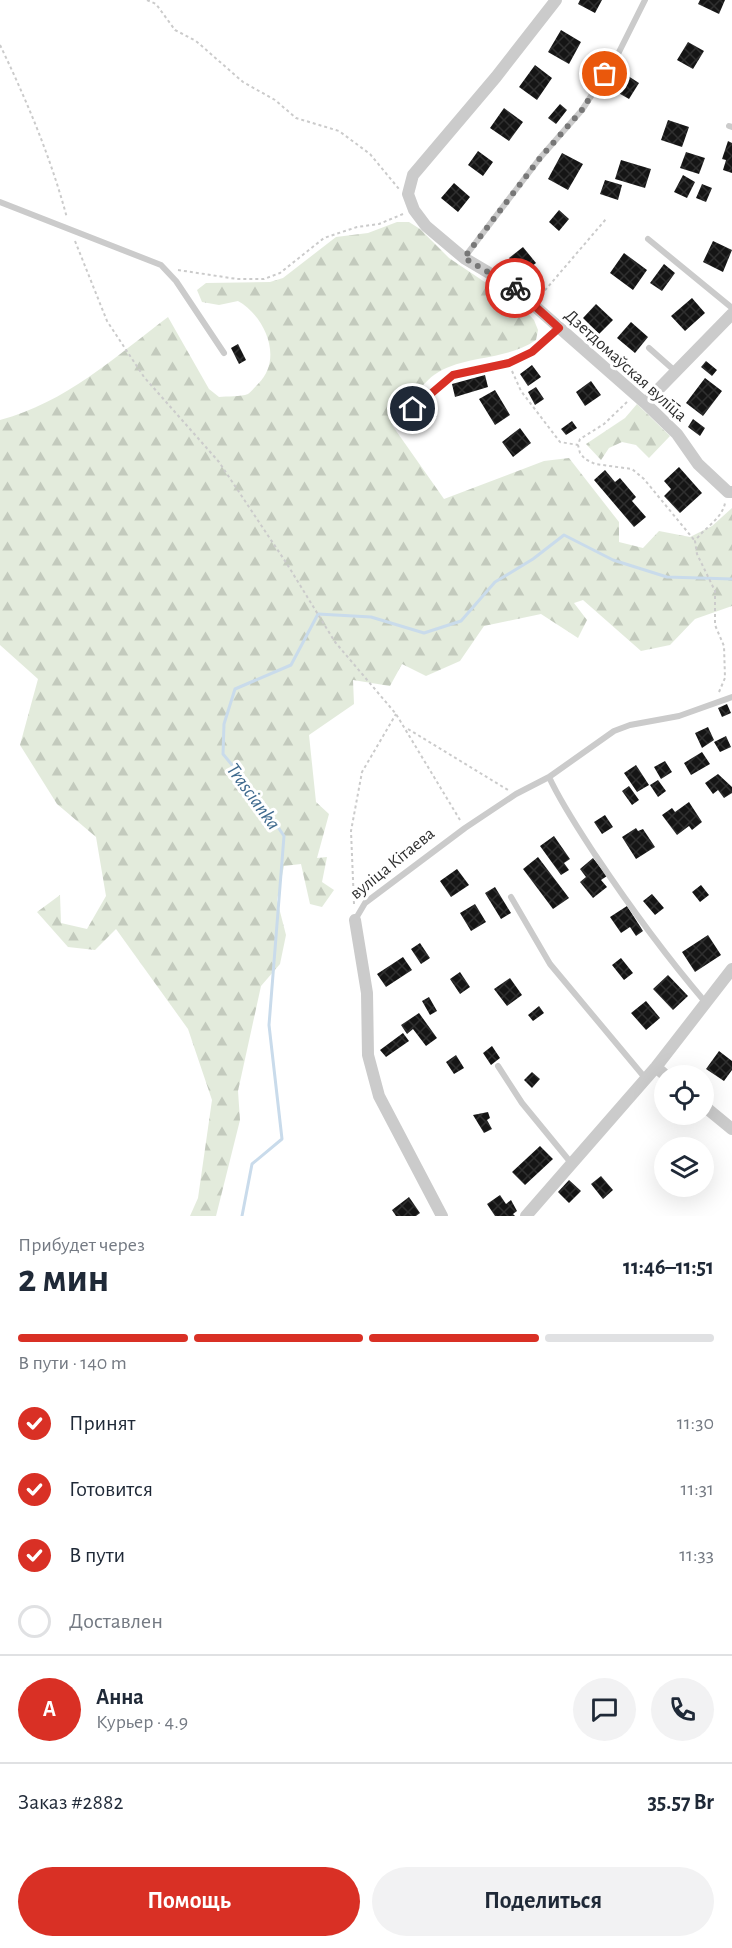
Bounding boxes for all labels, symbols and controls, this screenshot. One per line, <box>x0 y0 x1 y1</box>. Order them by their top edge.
pin <box>579 48 630 99</box>
icon: bag <box>588 57 621 90</box>
courier <box>485 258 545 318</box>
icon: bike <box>499 272 532 305</box>
street label: Дзетдомаўская вуліца <box>561 306 690 425</box>
pin <box>387 383 438 434</box>
icon: home <box>396 392 429 425</box>
water label: Trascianka <box>223 760 284 833</box>
street label: вуліца Кітаева <box>347 824 438 903</box>
map controls <box>654 1065 714 1197</box>
button: locate <box>654 1065 714 1125</box>
button: layers <box>654 1137 714 1197</box>
text: Прибудет через <box>18 1235 145 1255</box>
text: 11:46–11:51 <box>623 1256 714 1278</box>
text: 2 мин <box>18 1260 109 1299</box>
text: В пути · 140 m <box>18 1353 127 1373</box>
icon: check <box>18 1407 51 1440</box>
text: Принят <box>69 1412 135 1434</box>
text: 11:30 <box>677 1413 714 1433</box>
icon: check <box>18 1473 51 1506</box>
text: Готовится <box>69 1478 153 1500</box>
text: 11:31 <box>681 1479 714 1499</box>
icon: check <box>18 1539 51 1572</box>
text: В пути <box>69 1544 125 1566</box>
text: 11:33 <box>679 1545 714 1565</box>
text: Доставлен <box>69 1610 163 1632</box>
button: chat <box>573 1678 636 1741</box>
button: phone <box>651 1678 714 1741</box>
text: Анна <box>96 1686 144 1708</box>
text: А <box>43 1698 56 1720</box>
text: Курьер · 4.9 <box>96 1712 188 1732</box>
text: Заказ #2882 <box>18 1791 123 1813</box>
text: 35.57 Br <box>647 1791 714 1813</box>
button: Помощь <box>18 1867 360 1936</box>
button: Поделиться <box>372 1867 714 1936</box>

